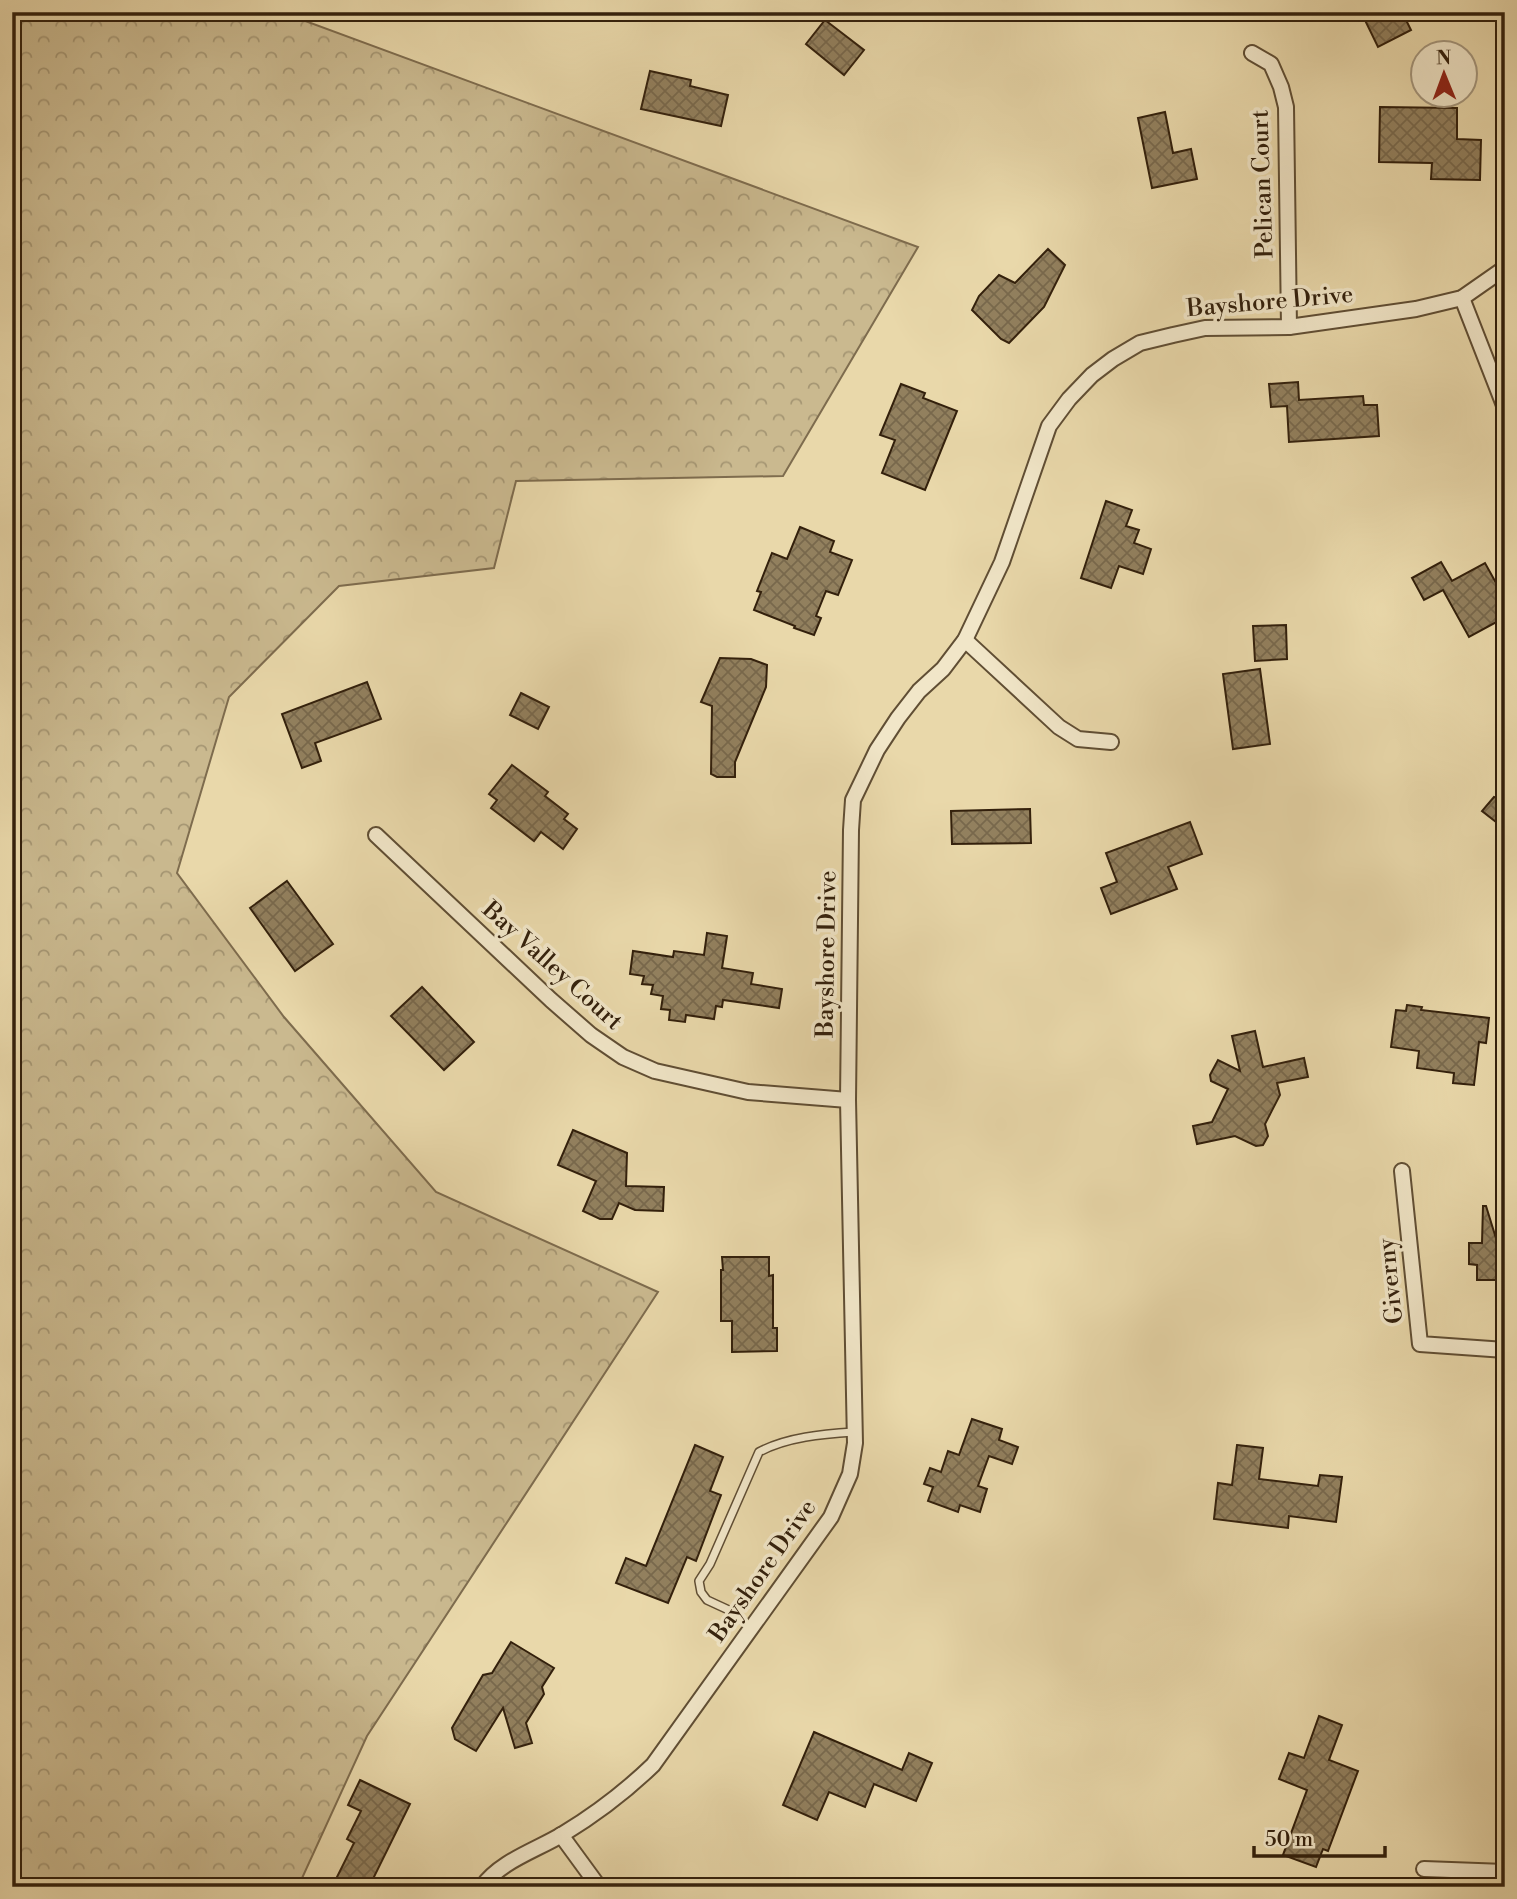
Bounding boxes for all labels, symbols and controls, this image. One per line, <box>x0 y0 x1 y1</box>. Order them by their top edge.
north arrow <box>1408 38 1478 108</box>
text: N <box>1436 46 1451 70</box>
street label: Pelican Court <box>1245 109 1281 259</box>
street label: Bayshore Drive <box>1184 280 1355 324</box>
street label: Bayshore Drive <box>811 870 843 1039</box>
street label: Bay Valley Court <box>475 894 629 1037</box>
street label: Giverny <box>1372 1236 1410 1325</box>
street label: Bayshore Drive <box>702 1494 823 1649</box>
scale bar <box>1254 1815 1386 1859</box>
text: 50 m <box>1265 1827 1313 1853</box>

